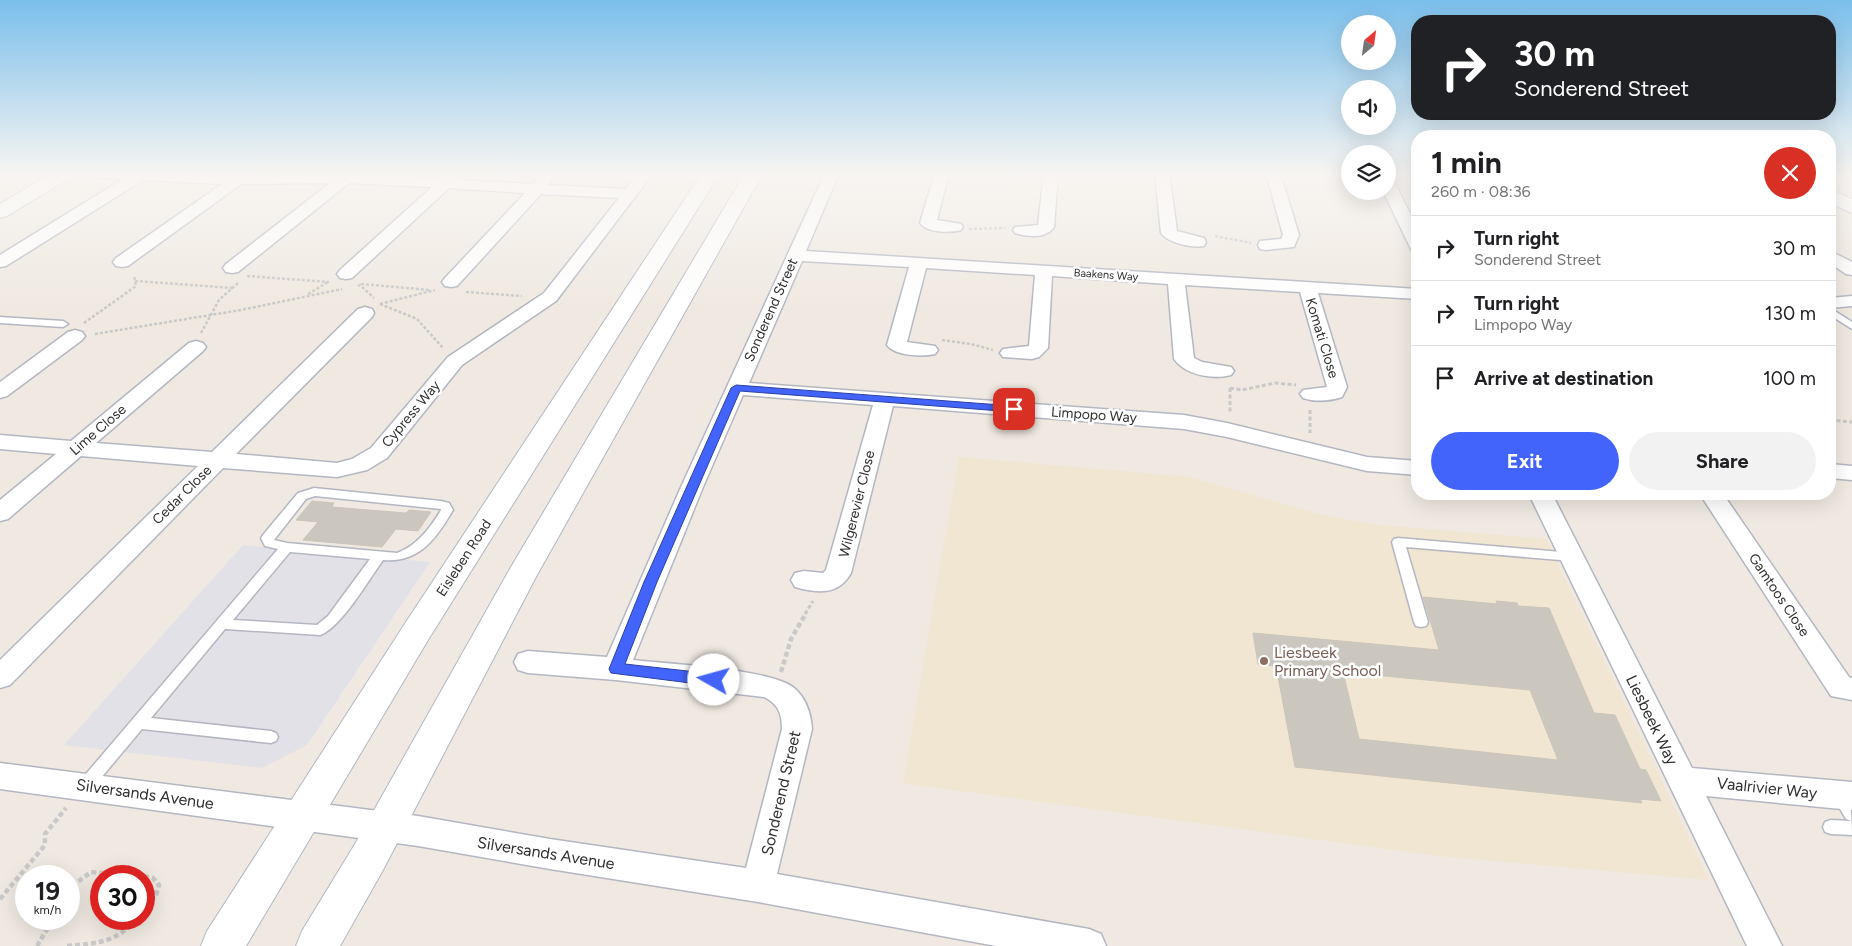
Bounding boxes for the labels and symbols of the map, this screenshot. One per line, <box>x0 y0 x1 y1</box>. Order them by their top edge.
north arrow <box>1341 15 1396 70</box>
street label: Sonderend Street <box>741 256 801 364</box>
street label: Baakens Way <box>1073 266 1139 284</box>
street label: Komati Close <box>1302 296 1342 381</box>
street label: Cypress Way <box>378 377 444 451</box>
pin <box>993 388 1035 430</box>
street label: Lime Close <box>66 401 130 459</box>
street label: Limpopo Way <box>1051 404 1138 427</box>
street label: Wilgerevier Close <box>835 448 879 559</box>
street label: Cedar Close <box>149 462 215 528</box>
street label: Eisleben Road <box>433 516 495 600</box>
street label: Gamtoos Close <box>1745 550 1813 640</box>
place label: Liesbeek Primary School <box>1274 643 1381 680</box>
position arrow <box>687 653 739 705</box>
marker: Liesbeek Primary School <box>1258 655 1270 667</box>
street label: Liesbeek Way <box>1622 672 1682 769</box>
street label: Sonderend Street <box>757 729 805 857</box>
street label: Vaalrivier Way <box>1716 773 1819 803</box>
street label: Silversands Avenue <box>75 775 215 813</box>
street label: Silversands Avenue <box>476 833 616 873</box>
speed limit sign: 30 <box>90 865 155 930</box>

